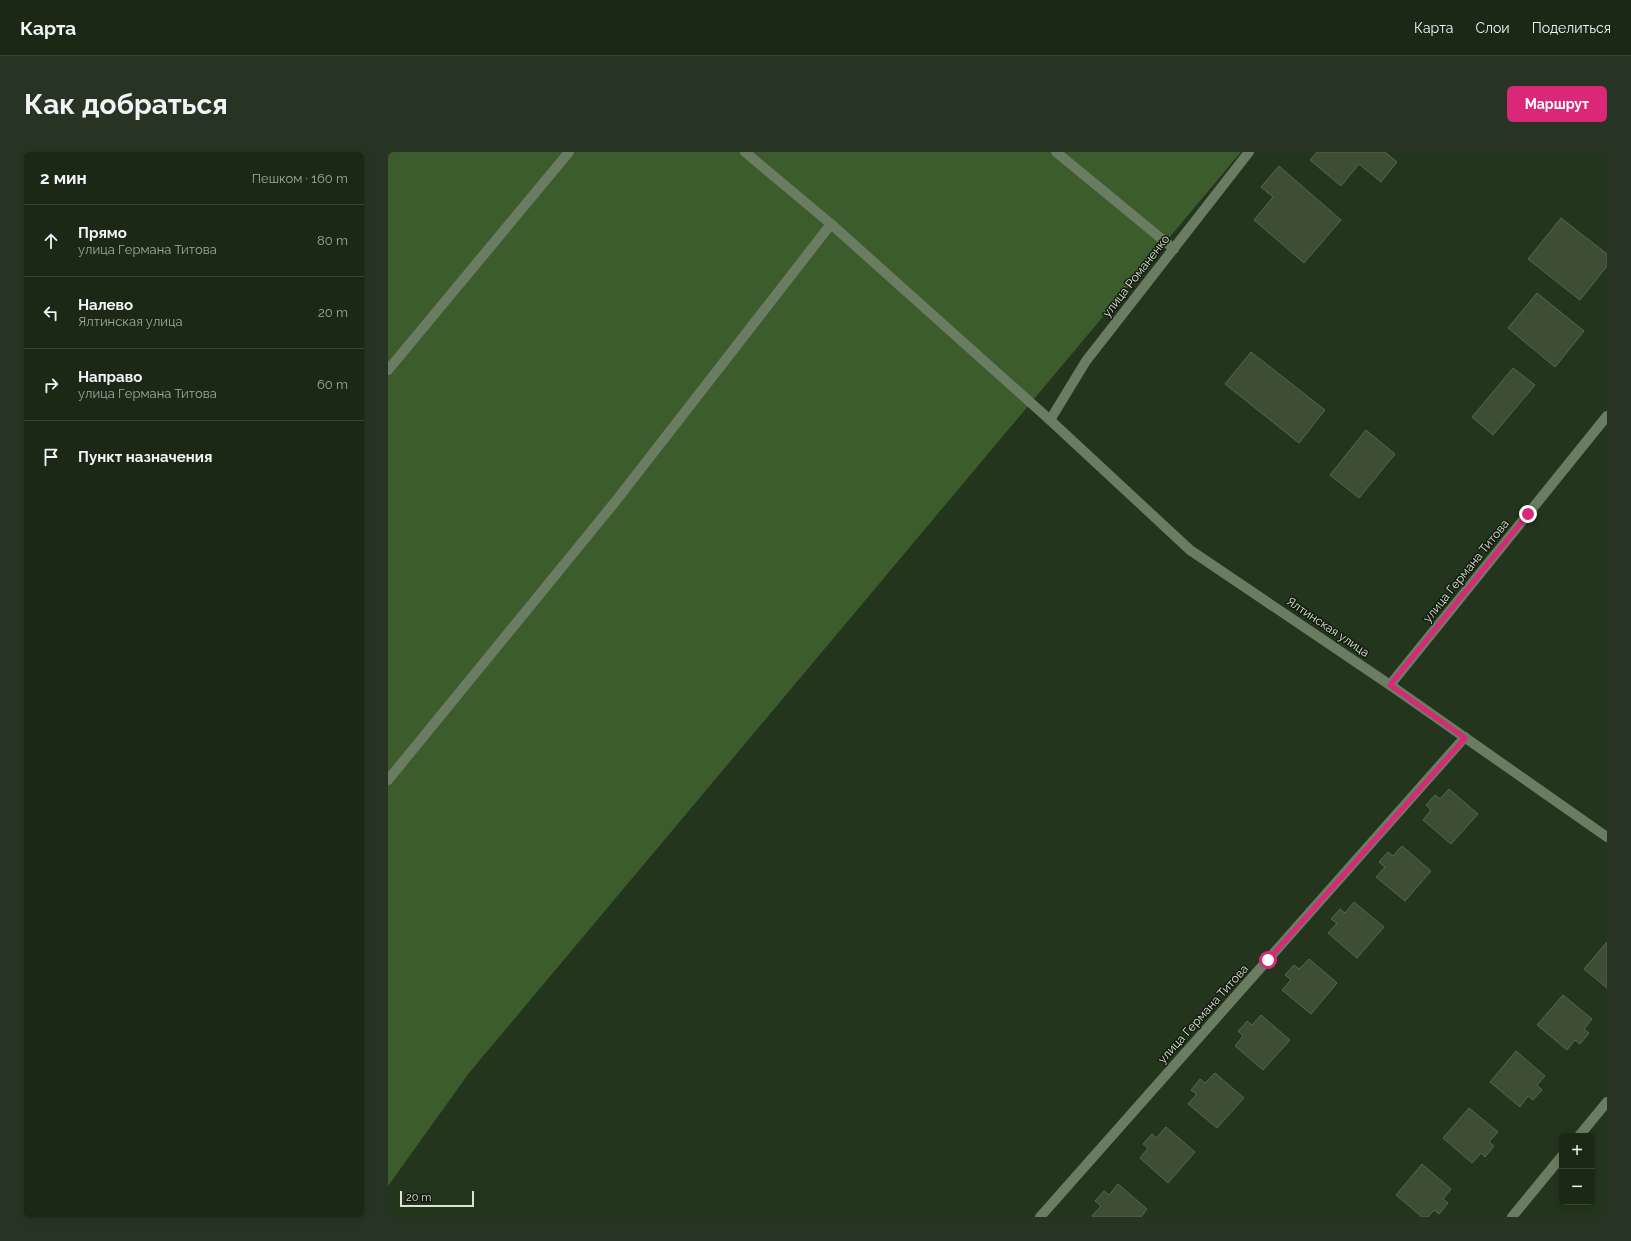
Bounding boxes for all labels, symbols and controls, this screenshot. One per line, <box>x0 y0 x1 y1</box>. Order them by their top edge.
text: Карта <box>20 17 76 39</box>
text: Карта <box>1414 20 1453 36</box>
text: Слои <box>1475 20 1510 36</box>
text: Поделиться <box>1532 20 1611 36</box>
button: Маршрут <box>1507 86 1607 122</box>
text: Как добраться <box>24 88 228 121</box>
text: 2 мин <box>40 168 87 188</box>
text: Пешком · 160 m <box>252 171 348 186</box>
text: Прямо <box>78 224 127 242</box>
icon: ahead <box>40 230 62 252</box>
street label: улица Романенко <box>1099 232 1173 320</box>
text: 80 m <box>317 233 348 248</box>
text: улица Германа Титова <box>78 242 217 257</box>
text: Налево <box>78 296 133 314</box>
icon: left <box>40 302 62 324</box>
text: 20 m <box>318 305 348 320</box>
text: Ялтинская улица <box>78 314 183 329</box>
text: Направо <box>78 368 142 386</box>
icon: right <box>40 374 62 396</box>
text: 60 m <box>317 377 348 392</box>
text: улица Германа Титова <box>78 386 217 401</box>
icon: arrive <box>40 446 62 468</box>
text: Пункт назначения <box>78 448 212 466</box>
route end <box>1519 505 1537 523</box>
street label: улица Германа Титова <box>1420 517 1512 625</box>
street label: Ялтинская улица <box>1284 594 1372 660</box>
route start <box>1259 951 1277 969</box>
street label: улица Германа Титова <box>1155 962 1251 1066</box>
map controls <box>1559 1133 1595 1205</box>
button: + <box>1559 1133 1595 1169</box>
button: − <box>1559 1169 1595 1205</box>
scale bar <box>400 1189 474 1208</box>
text: 20 m <box>406 1191 431 1204</box>

